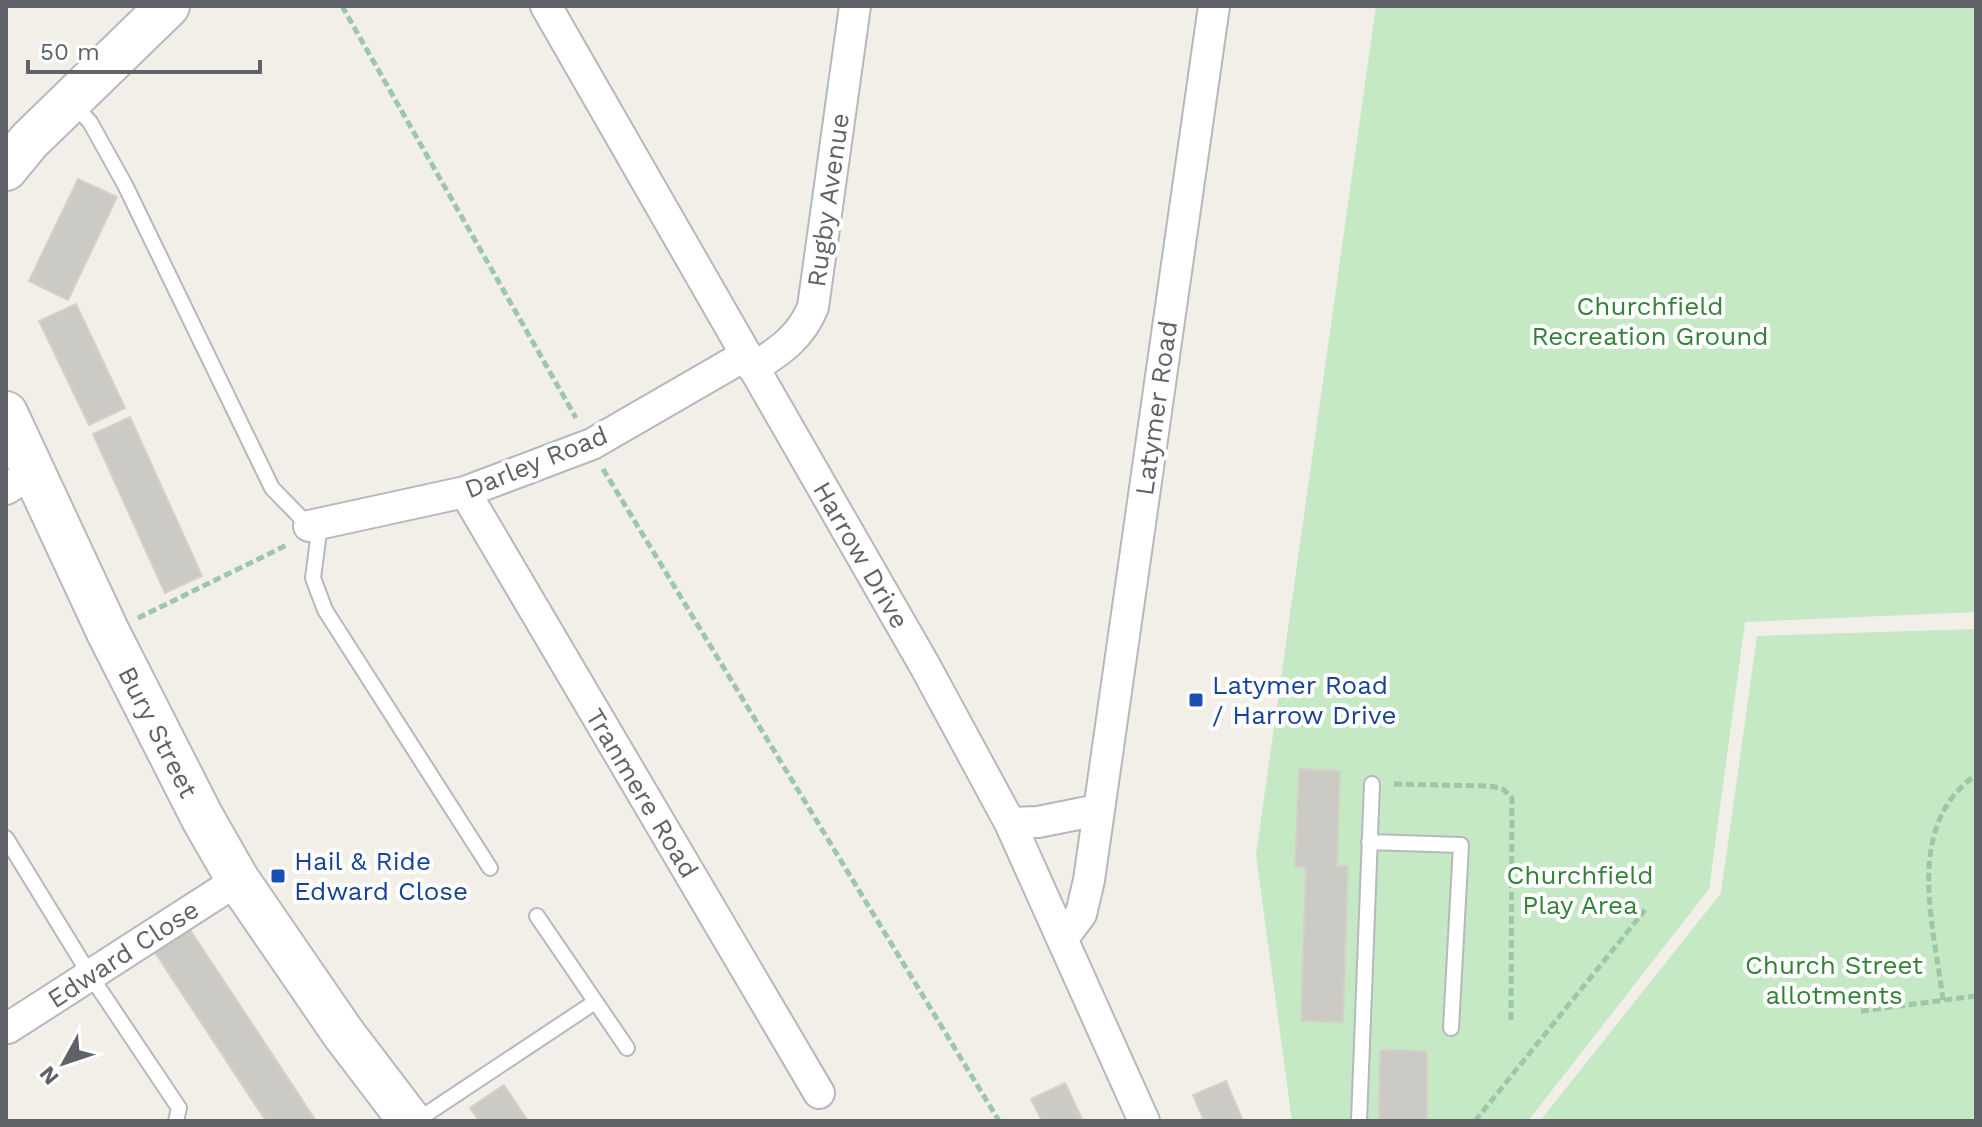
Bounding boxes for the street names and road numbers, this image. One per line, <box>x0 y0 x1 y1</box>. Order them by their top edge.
street label: Rugby Avenue <box>801 111 855 289</box>
street label: Latymer Road <box>1129 319 1183 497</box>
street label: Darley Road <box>460 420 612 504</box>
street label: Harrow Drive <box>807 476 915 634</box>
street label: Bury Street <box>112 661 204 803</box>
street label: Tranmere Road <box>580 703 704 883</box>
street label: Edward Close <box>42 894 204 1014</box>

